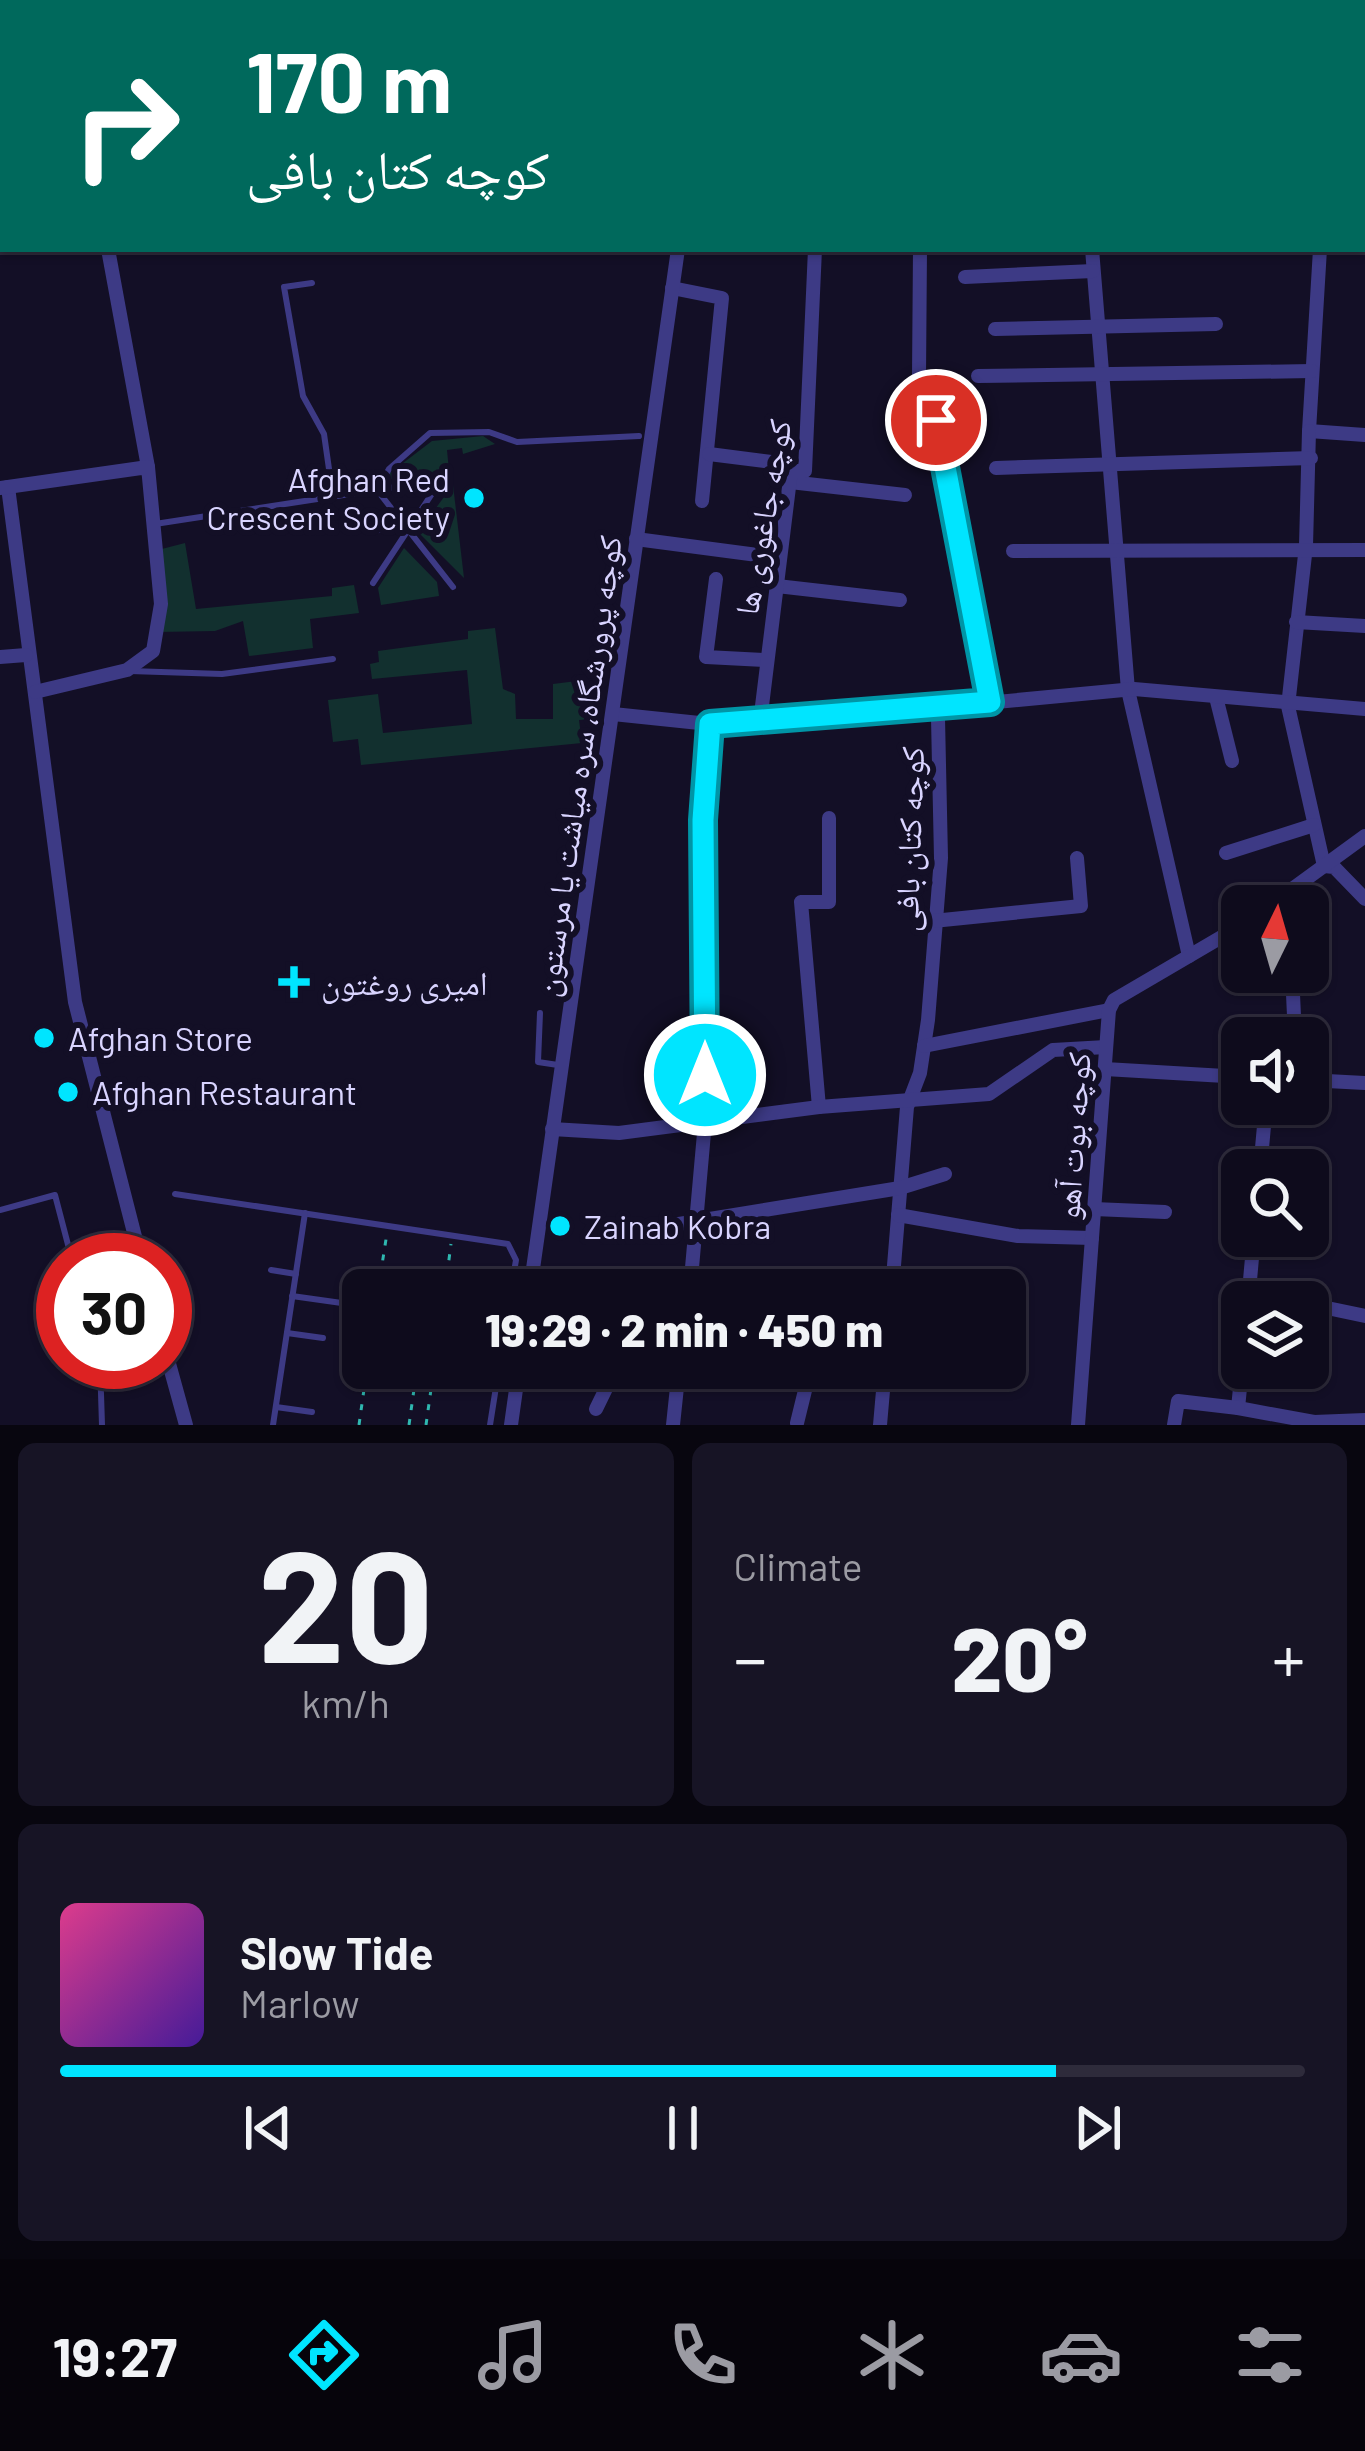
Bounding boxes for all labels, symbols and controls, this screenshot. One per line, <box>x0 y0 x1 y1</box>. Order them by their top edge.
text: 170 m <box>246 29 452 130</box>
icon: right <box>48 48 204 204</box>
text: کوچه کتان بافی <box>246 135 549 200</box>
pin <box>885 369 987 471</box>
icon: arrive <box>903 387 969 453</box>
street label: کوچه جاغوری ها <box>725 416 801 618</box>
place label: Afghan Red Crescent Society <box>206 459 450 537</box>
marker: Afghan Red Crescent Society <box>461 485 487 511</box>
street label: کوچه پرورشگاه، سره میاشت یا مرستون <box>525 532 631 1000</box>
street label: کوچه کتان بافی <box>885 745 933 932</box>
north arrow <box>1221 885 1329 993</box>
map controls <box>1221 885 1329 1389</box>
place label: امیری روغتون <box>321 962 488 1004</box>
marker: امیری روغتون <box>278 966 310 998</box>
position arrow <box>642 1012 768 1138</box>
button: sound <box>1221 1017 1329 1125</box>
place label: Afghan Store <box>68 1018 253 1058</box>
marker: Afghan Store <box>31 1025 57 1051</box>
street label: کوچه بوت آهو <box>1046 1050 1098 1221</box>
place label: Afghan Restaurant <box>92 1072 357 1112</box>
marker: Afghan Restaurant <box>55 1079 81 1105</box>
button: search <box>1221 1149 1329 1257</box>
place label: Zainab Kobra <box>584 1206 771 1246</box>
marker: Zainab Kobra <box>547 1213 573 1239</box>
speed limit sign: 30 <box>36 1233 192 1389</box>
button: layers <box>1221 1281 1329 1389</box>
text: 19:29 · 2 min · 450 m <box>485 1302 883 1356</box>
text: 20 <box>258 1507 434 1694</box>
text: Climate <box>734 1542 863 1589</box>
text: 20° <box>951 1602 1087 1710</box>
text: − <box>734 1617 767 1696</box>
text: + <box>1272 1617 1305 1696</box>
text: km/h <box>302 1679 390 1726</box>
text: Slow Tide <box>240 1925 433 1979</box>
text: Marlow <box>240 1979 360 2026</box>
icon: previous <box>235 2095 301 2161</box>
icon: pause <box>650 2095 716 2161</box>
icon: next <box>1065 2095 1131 2161</box>
icon: directions <box>282 2313 366 2397</box>
icon: music <box>471 2313 555 2397</box>
icon: phone <box>661 2313 745 2397</box>
icon: climate <box>850 2313 934 2397</box>
icon: car <box>1039 2313 1123 2397</box>
icon: filters <box>1228 2313 1312 2397</box>
text: 19:27 <box>53 2323 177 2388</box>

